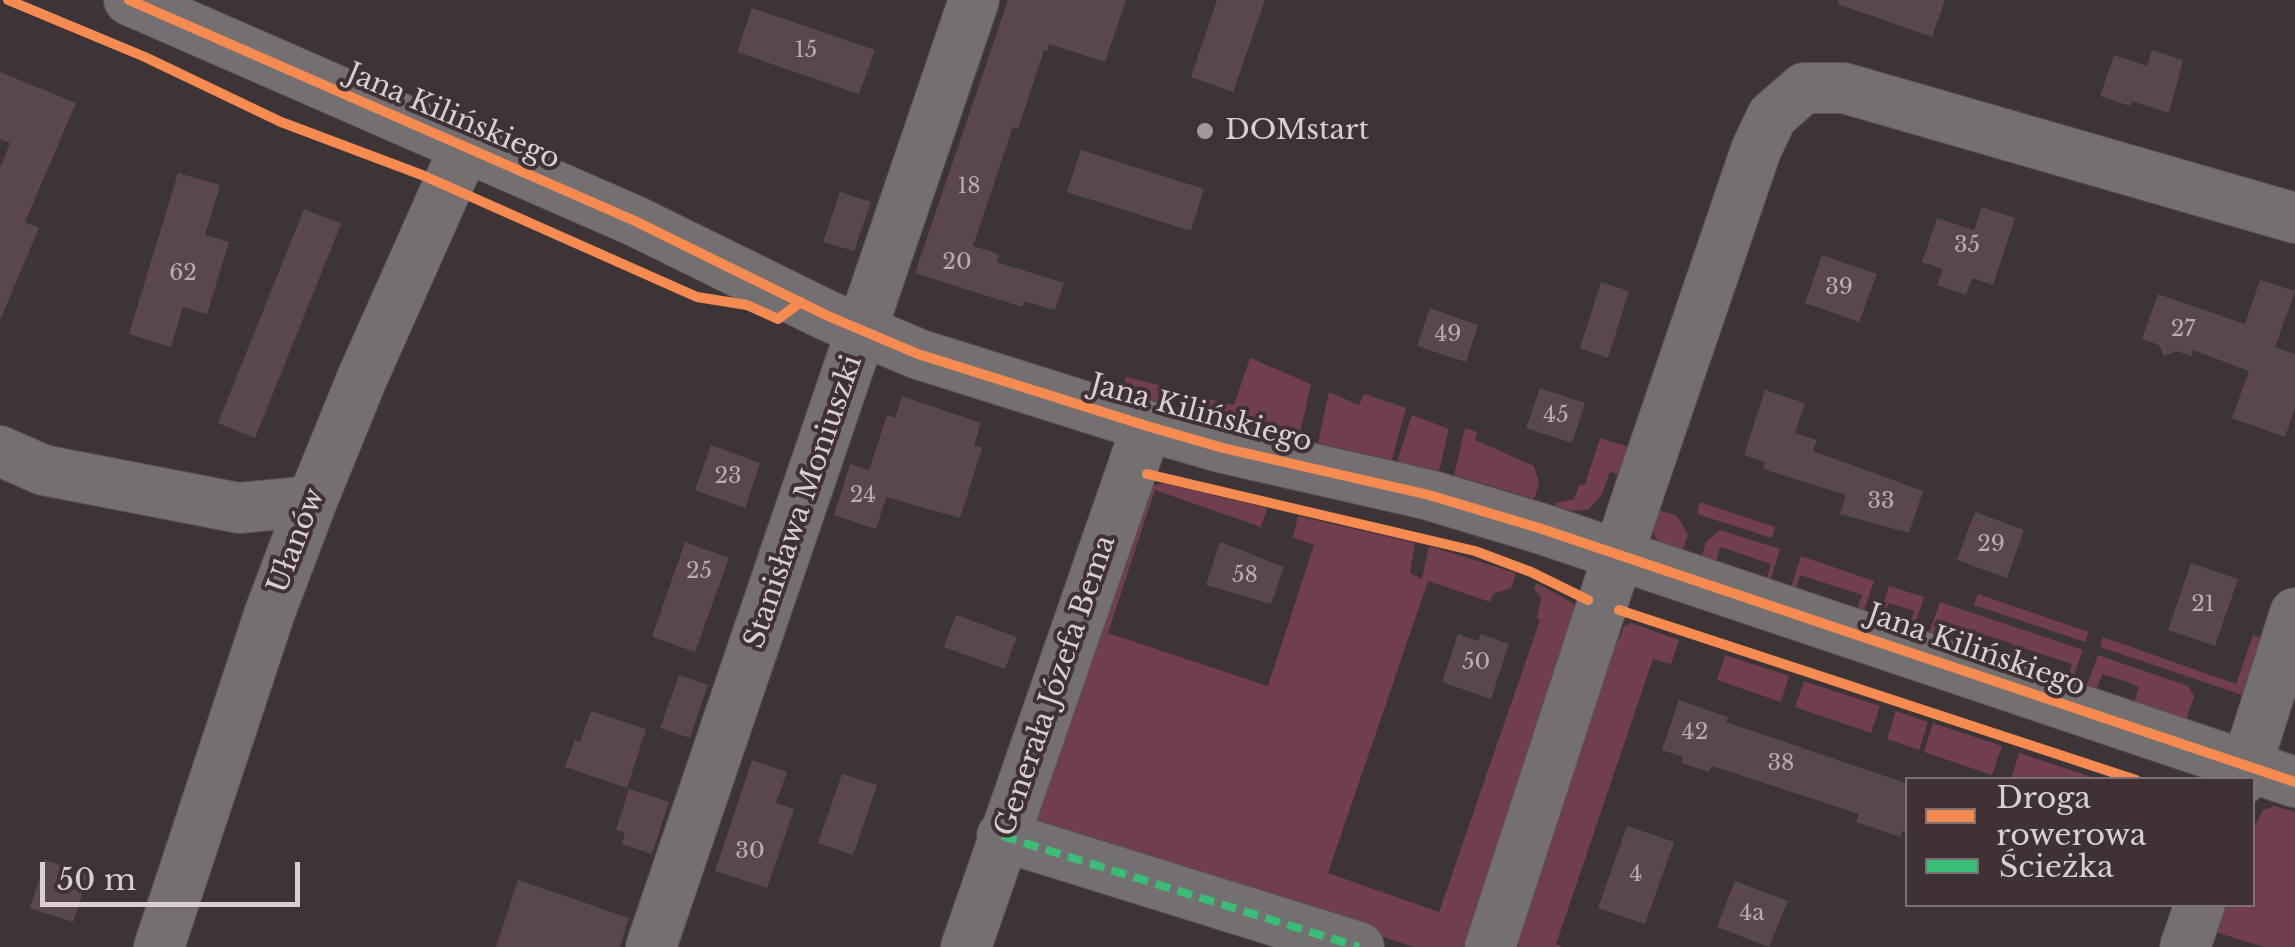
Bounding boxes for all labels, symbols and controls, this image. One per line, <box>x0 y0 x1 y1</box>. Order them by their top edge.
house number: 15 <box>795 38 817 64</box>
street label: Jana Kilińskiego <box>341 57 565 177</box>
place label: DOMstart <box>1225 114 1369 148</box>
marker: DOMstart <box>1194 120 1216 142</box>
house number: 18 <box>957 174 981 200</box>
house number: 35 <box>1954 233 1980 259</box>
house number: 20 <box>942 250 972 276</box>
house number: 62 <box>169 261 197 287</box>
house number: 39 <box>1825 275 1853 301</box>
house number: 27 <box>2171 317 2195 343</box>
house number: 49 <box>1434 322 1462 348</box>
street label: Stanisława Moniuszki <box>738 351 870 653</box>
street label: Jana Kilińskiego <box>1086 368 1316 460</box>
house number: 45 <box>1543 403 1569 429</box>
house number: 23 <box>714 464 742 490</box>
house number: 24 <box>850 483 876 509</box>
street label: Ułanów <box>262 484 332 598</box>
house number: 33 <box>1867 489 1895 515</box>
street label: Generała Józefa Bema <box>989 531 1123 841</box>
house number: 29 <box>1977 532 2005 558</box>
house number: 25 <box>686 559 712 585</box>
house number: 58 <box>1232 563 1258 589</box>
house number: 21 <box>2191 592 2215 618</box>
street label: Jana Kilińskiego <box>1863 598 2089 704</box>
house number: 50 <box>1462 650 1490 676</box>
house number: 42 <box>1682 720 1708 746</box>
house number: 38 <box>1768 751 1794 777</box>
legend <box>1905 777 2255 907</box>
text: Droga rowerowa <box>1996 779 2146 853</box>
house number: 30 <box>735 839 765 865</box>
scale bar <box>45 842 305 904</box>
text: Ścieżka <box>1999 848 2114 885</box>
text: 50 m <box>57 861 136 898</box>
house number: 4 <box>1630 862 1642 888</box>
house number: 4a <box>1739 901 1765 927</box>

